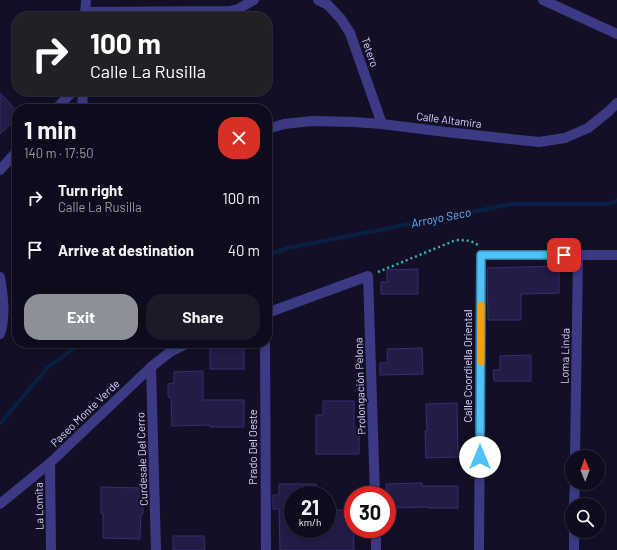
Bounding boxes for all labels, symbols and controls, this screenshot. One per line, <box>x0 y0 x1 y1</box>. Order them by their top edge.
text: 100 m <box>90 26 161 60</box>
icon: right <box>24 28 76 80</box>
street label: Tetero <box>359 35 382 69</box>
text: Calle La Rusilla <box>90 60 206 82</box>
street label: Calle Altamira <box>416 109 482 130</box>
text: 1 min <box>24 115 77 144</box>
button: close <box>218 117 260 159</box>
text: 140 m · 17:50 <box>24 145 93 161</box>
text: Turn right <box>58 181 123 199</box>
icon: right <box>24 187 46 209</box>
text: 100 m <box>222 189 260 207</box>
text: Calle La Rusilla <box>58 199 142 215</box>
water label: Arroyo Seco <box>410 204 472 230</box>
pin <box>547 238 581 272</box>
icon: arrive <box>24 239 46 261</box>
text: Arrive at destination <box>58 241 194 259</box>
text: 40 m <box>228 241 260 259</box>
icon: arrive <box>553 244 575 266</box>
button: Exit <box>24 294 138 340</box>
button: Share <box>146 294 260 340</box>
street label: Calle Coordiella Oriental <box>461 309 474 423</box>
street label: Loma Linda <box>558 328 571 384</box>
street label: Prolongación Pelona <box>351 337 368 435</box>
street label: Paseo Monte Verde <box>47 376 122 449</box>
street label: Prado Del Oeste <box>246 409 259 485</box>
street label: Curdesale Del Cerro <box>133 412 150 506</box>
position arrow <box>459 436 501 478</box>
north arrow <box>565 450 605 490</box>
map controls <box>565 450 605 538</box>
street label: La Lomita <box>32 482 45 530</box>
speed limit sign: 30 <box>344 486 396 538</box>
text: 21 <box>301 495 319 519</box>
button: search <box>565 498 605 538</box>
text: km/h <box>299 516 321 528</box>

